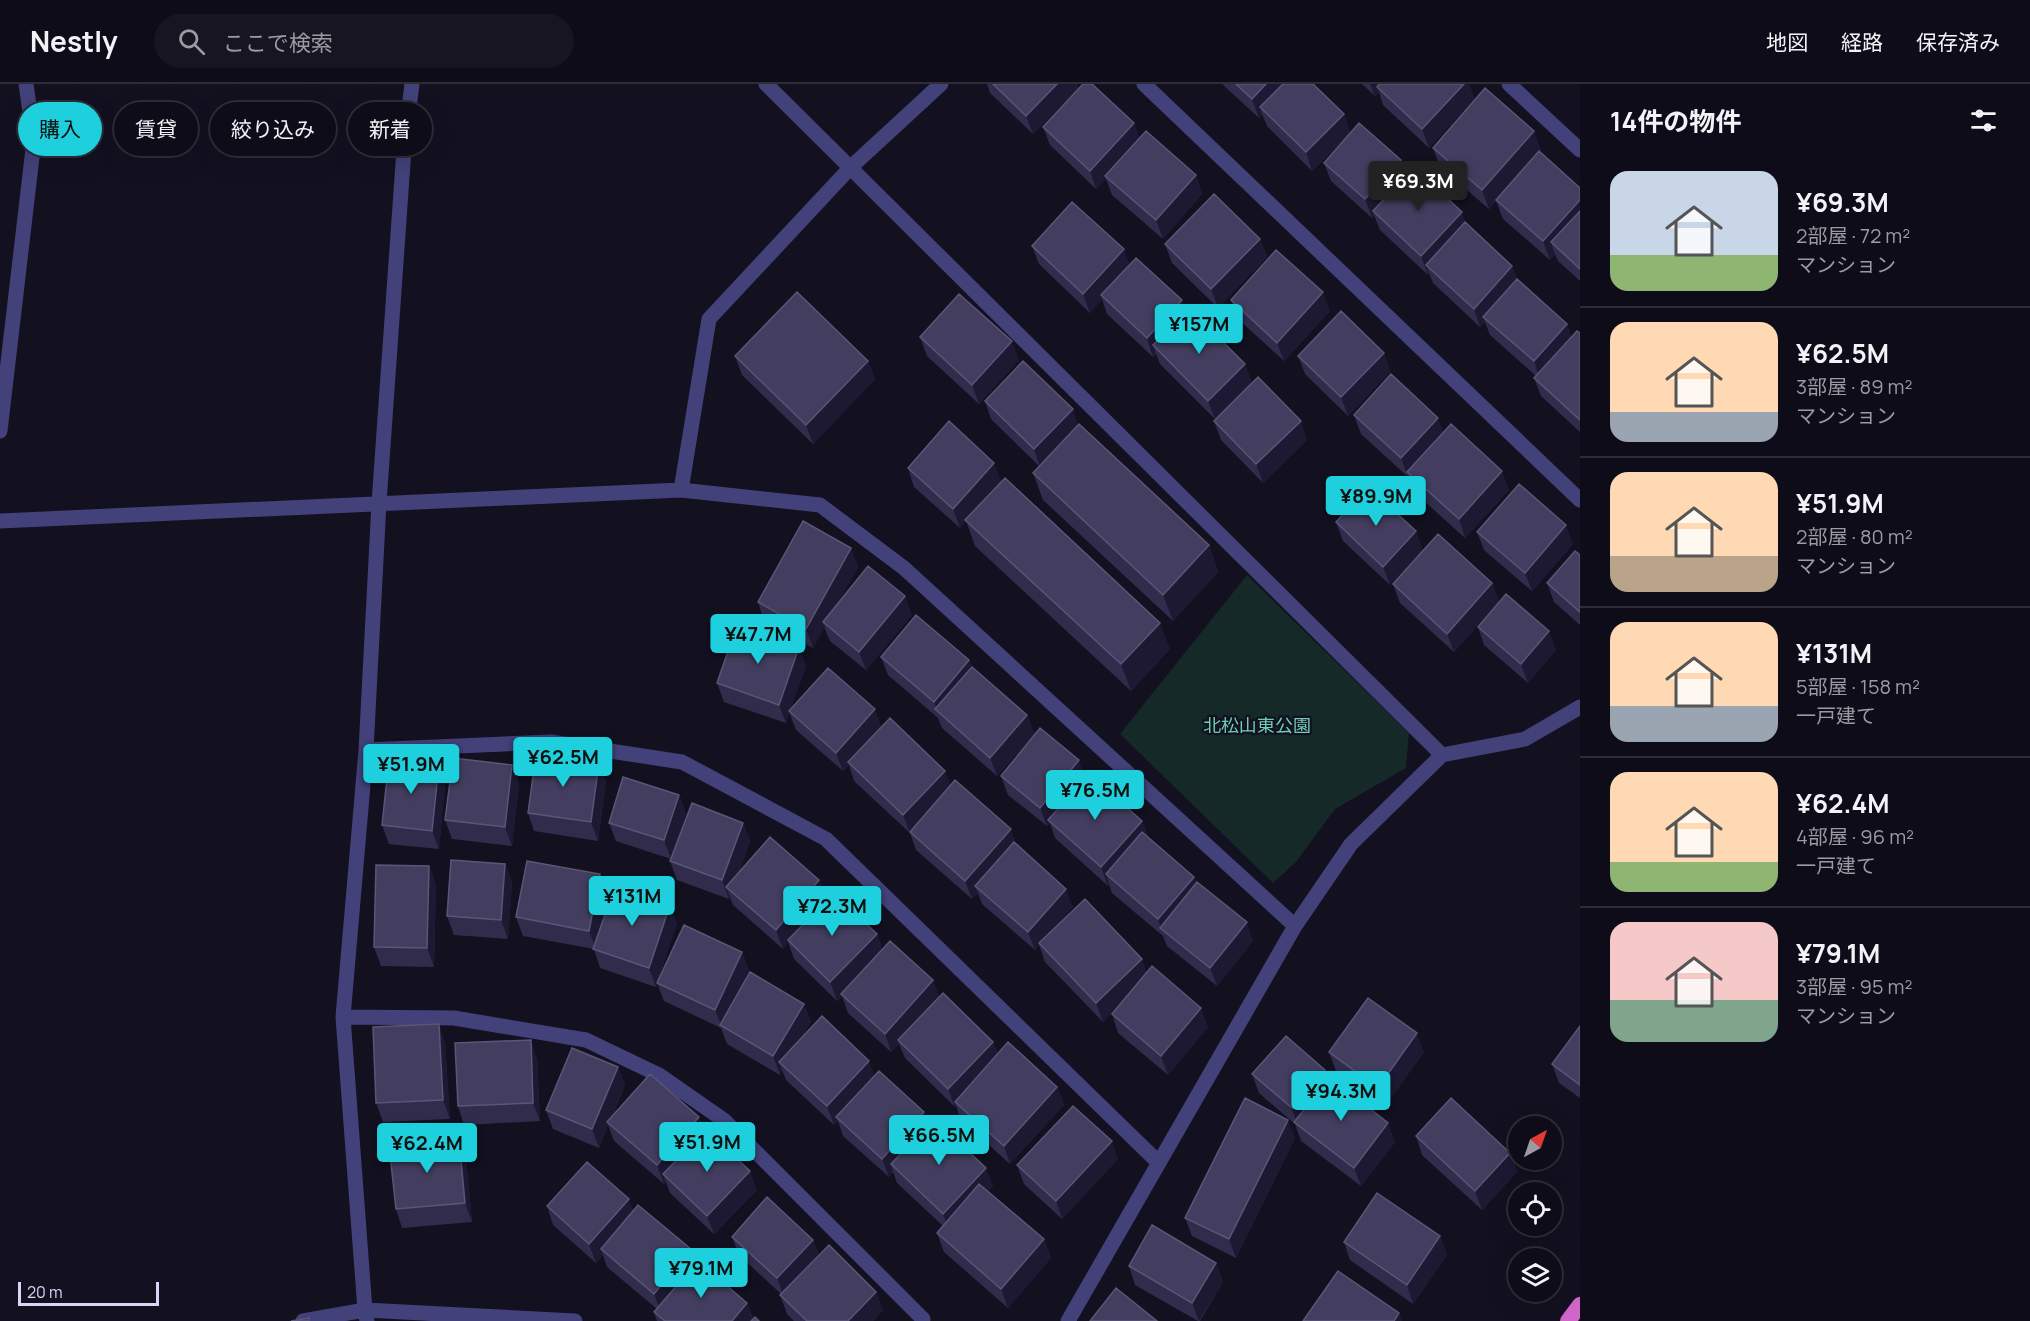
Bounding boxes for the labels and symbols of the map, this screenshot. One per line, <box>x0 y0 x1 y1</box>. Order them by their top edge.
pin: ¥69.3M <box>1369 161 1467 212</box>
pin: ¥157M <box>1157 304 1241 355</box>
pin: ¥89.9M <box>1327 476 1425 527</box>
pin: ¥47.7M <box>709 614 807 665</box>
park label: 北松山東公園 <box>1203 713 1311 737</box>
pin: ¥62.5M <box>514 737 612 788</box>
pin: ¥51.9M <box>362 744 460 795</box>
pin: ¥76.5M <box>1046 770 1144 821</box>
pin: ¥131M <box>590 876 674 927</box>
pin: ¥72.3M <box>783 886 881 937</box>
pin: ¥94.3M <box>1292 1071 1390 1122</box>
pin: ¥66.5M <box>890 1115 988 1166</box>
north arrow <box>1508 1116 1562 1170</box>
pin: ¥51.9M <box>658 1122 756 1173</box>
pin: ¥62.4M <box>378 1123 476 1174</box>
pin: ¥79.1M <box>652 1248 750 1299</box>
scale bar <box>18 1279 159 1306</box>

